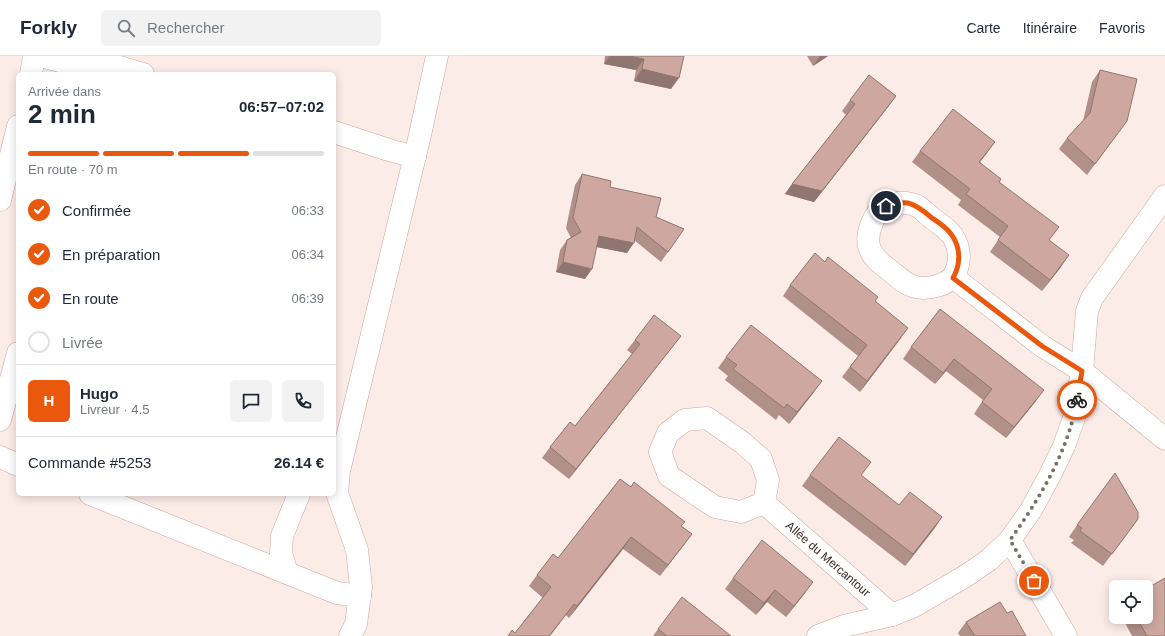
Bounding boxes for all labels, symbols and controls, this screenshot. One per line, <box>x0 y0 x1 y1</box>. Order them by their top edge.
search box <box>101 10 381 46</box>
text: Forkly <box>20 17 77 38</box>
icon: search <box>115 17 137 39</box>
text: Rechercher <box>147 19 225 36</box>
text: Carte <box>966 20 1001 36</box>
text: Itinéraire <box>1023 20 1077 36</box>
text: Favoris <box>1099 20 1145 36</box>
text: Arrivée dans <box>28 84 101 99</box>
text: 06:57–07:02 <box>239 98 324 115</box>
text: 2 min <box>28 99 96 129</box>
text: En route · 70 m <box>28 162 118 177</box>
pin <box>869 189 903 223</box>
icon: home <box>875 195 897 217</box>
icon: check <box>28 199 50 221</box>
text: Confirmée <box>62 202 131 219</box>
text: 06:33 <box>291 203 324 218</box>
icon: check <box>28 243 50 265</box>
text: En préparation <box>62 246 160 263</box>
text: 06:34 <box>291 247 324 262</box>
icon: check <box>28 287 50 309</box>
text: En route <box>62 290 119 307</box>
text: 06:39 <box>291 291 324 306</box>
text: Livrée <box>62 334 103 351</box>
button: chat <box>230 380 272 422</box>
button: phone <box>282 380 324 422</box>
courier <box>1057 380 1097 420</box>
text: Hugo <box>80 385 118 402</box>
icon: bike <box>1066 389 1088 411</box>
text: H <box>44 392 54 409</box>
text: Livreur · 4.5 <box>80 402 149 417</box>
text: Commande #5253 <box>28 454 151 471</box>
text: 26.14 € <box>274 454 324 471</box>
street label: Allée du Mercantour <box>783 518 873 600</box>
pin <box>1017 564 1051 598</box>
icon: bag <box>1023 570 1045 592</box>
map controls <box>1109 580 1153 624</box>
button: locate <box>1109 580 1153 624</box>

